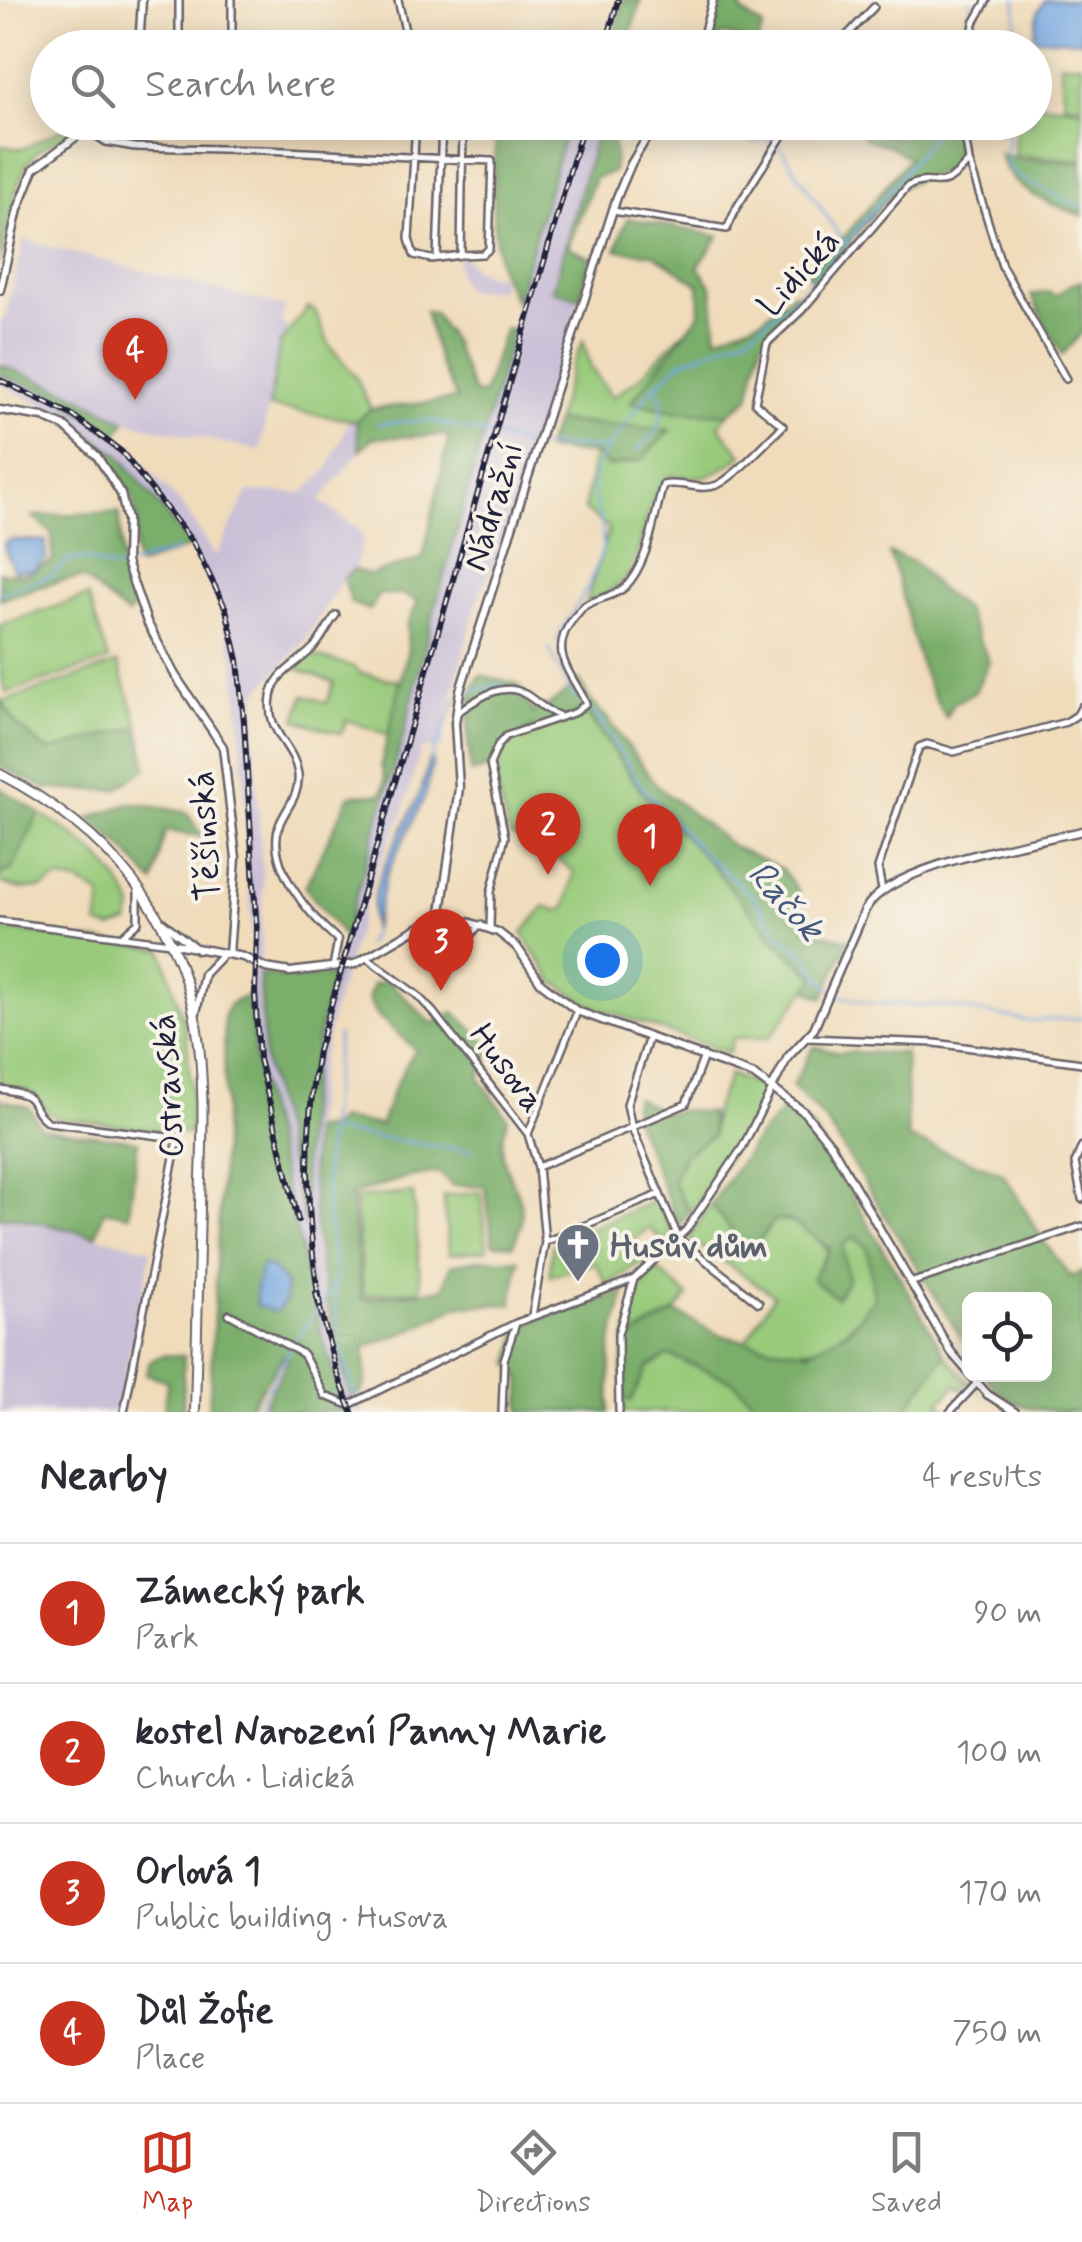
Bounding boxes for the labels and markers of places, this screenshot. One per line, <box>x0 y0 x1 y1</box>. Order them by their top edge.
pin: 4 <box>102 318 168 400</box>
pin: 2 <box>516 792 580 875</box>
pin: 1 <box>618 804 682 886</box>
pin: 3 <box>408 908 474 991</box>
church icon: Husův dům <box>555 1222 601 1283</box>
place label: Husův dům <box>610 1224 768 1270</box>

